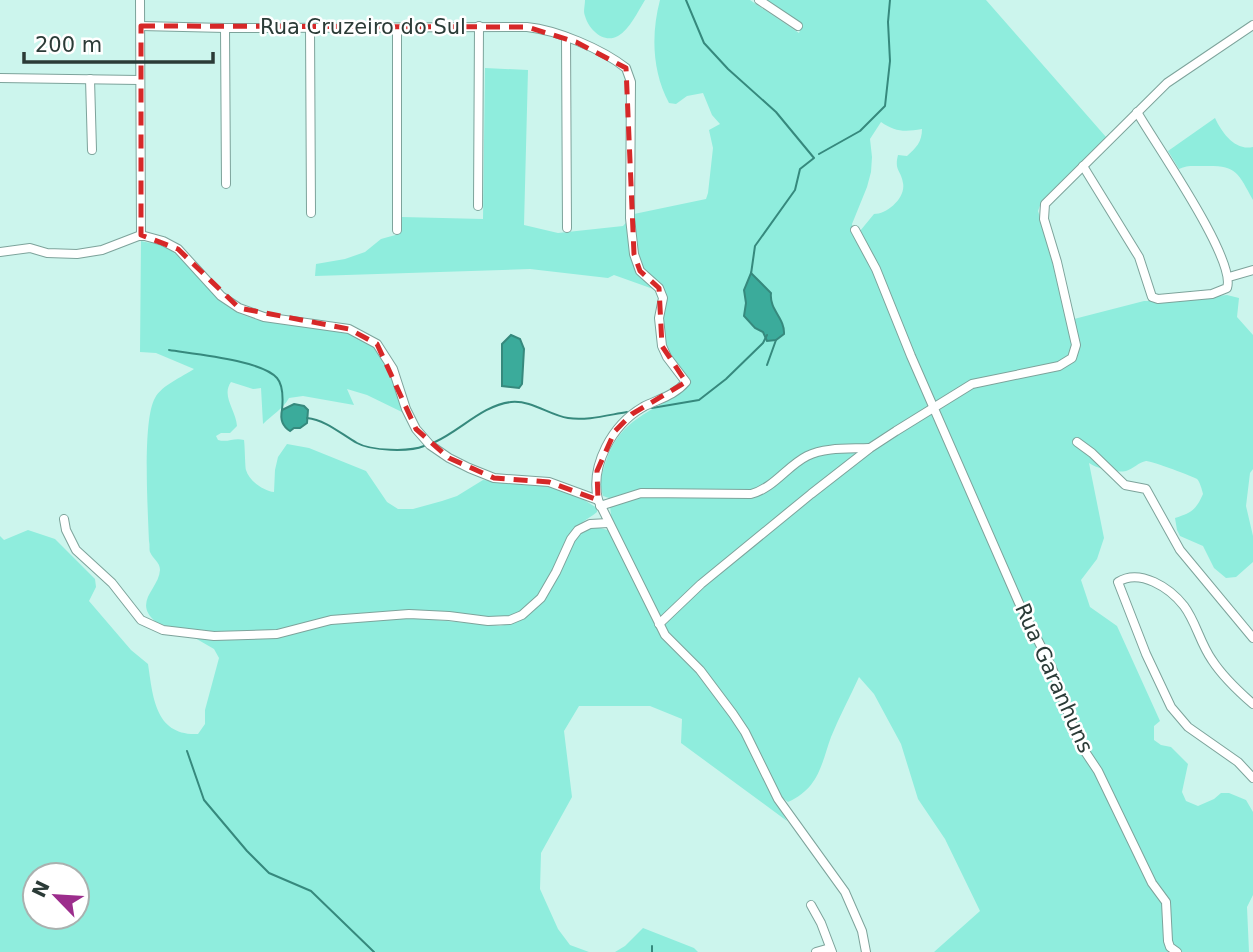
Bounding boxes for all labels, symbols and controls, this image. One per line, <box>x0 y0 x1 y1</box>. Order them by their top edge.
street label: Rua Cruzeiro do Sul <box>260 15 466 39</box>
scale bar <box>24 21 214 65</box>
text: 200 m <box>35 33 102 57</box>
street label: Rua Garanhuns <box>1010 599 1098 757</box>
north arrow <box>21 861 91 931</box>
text: N <box>27 877 54 901</box>

